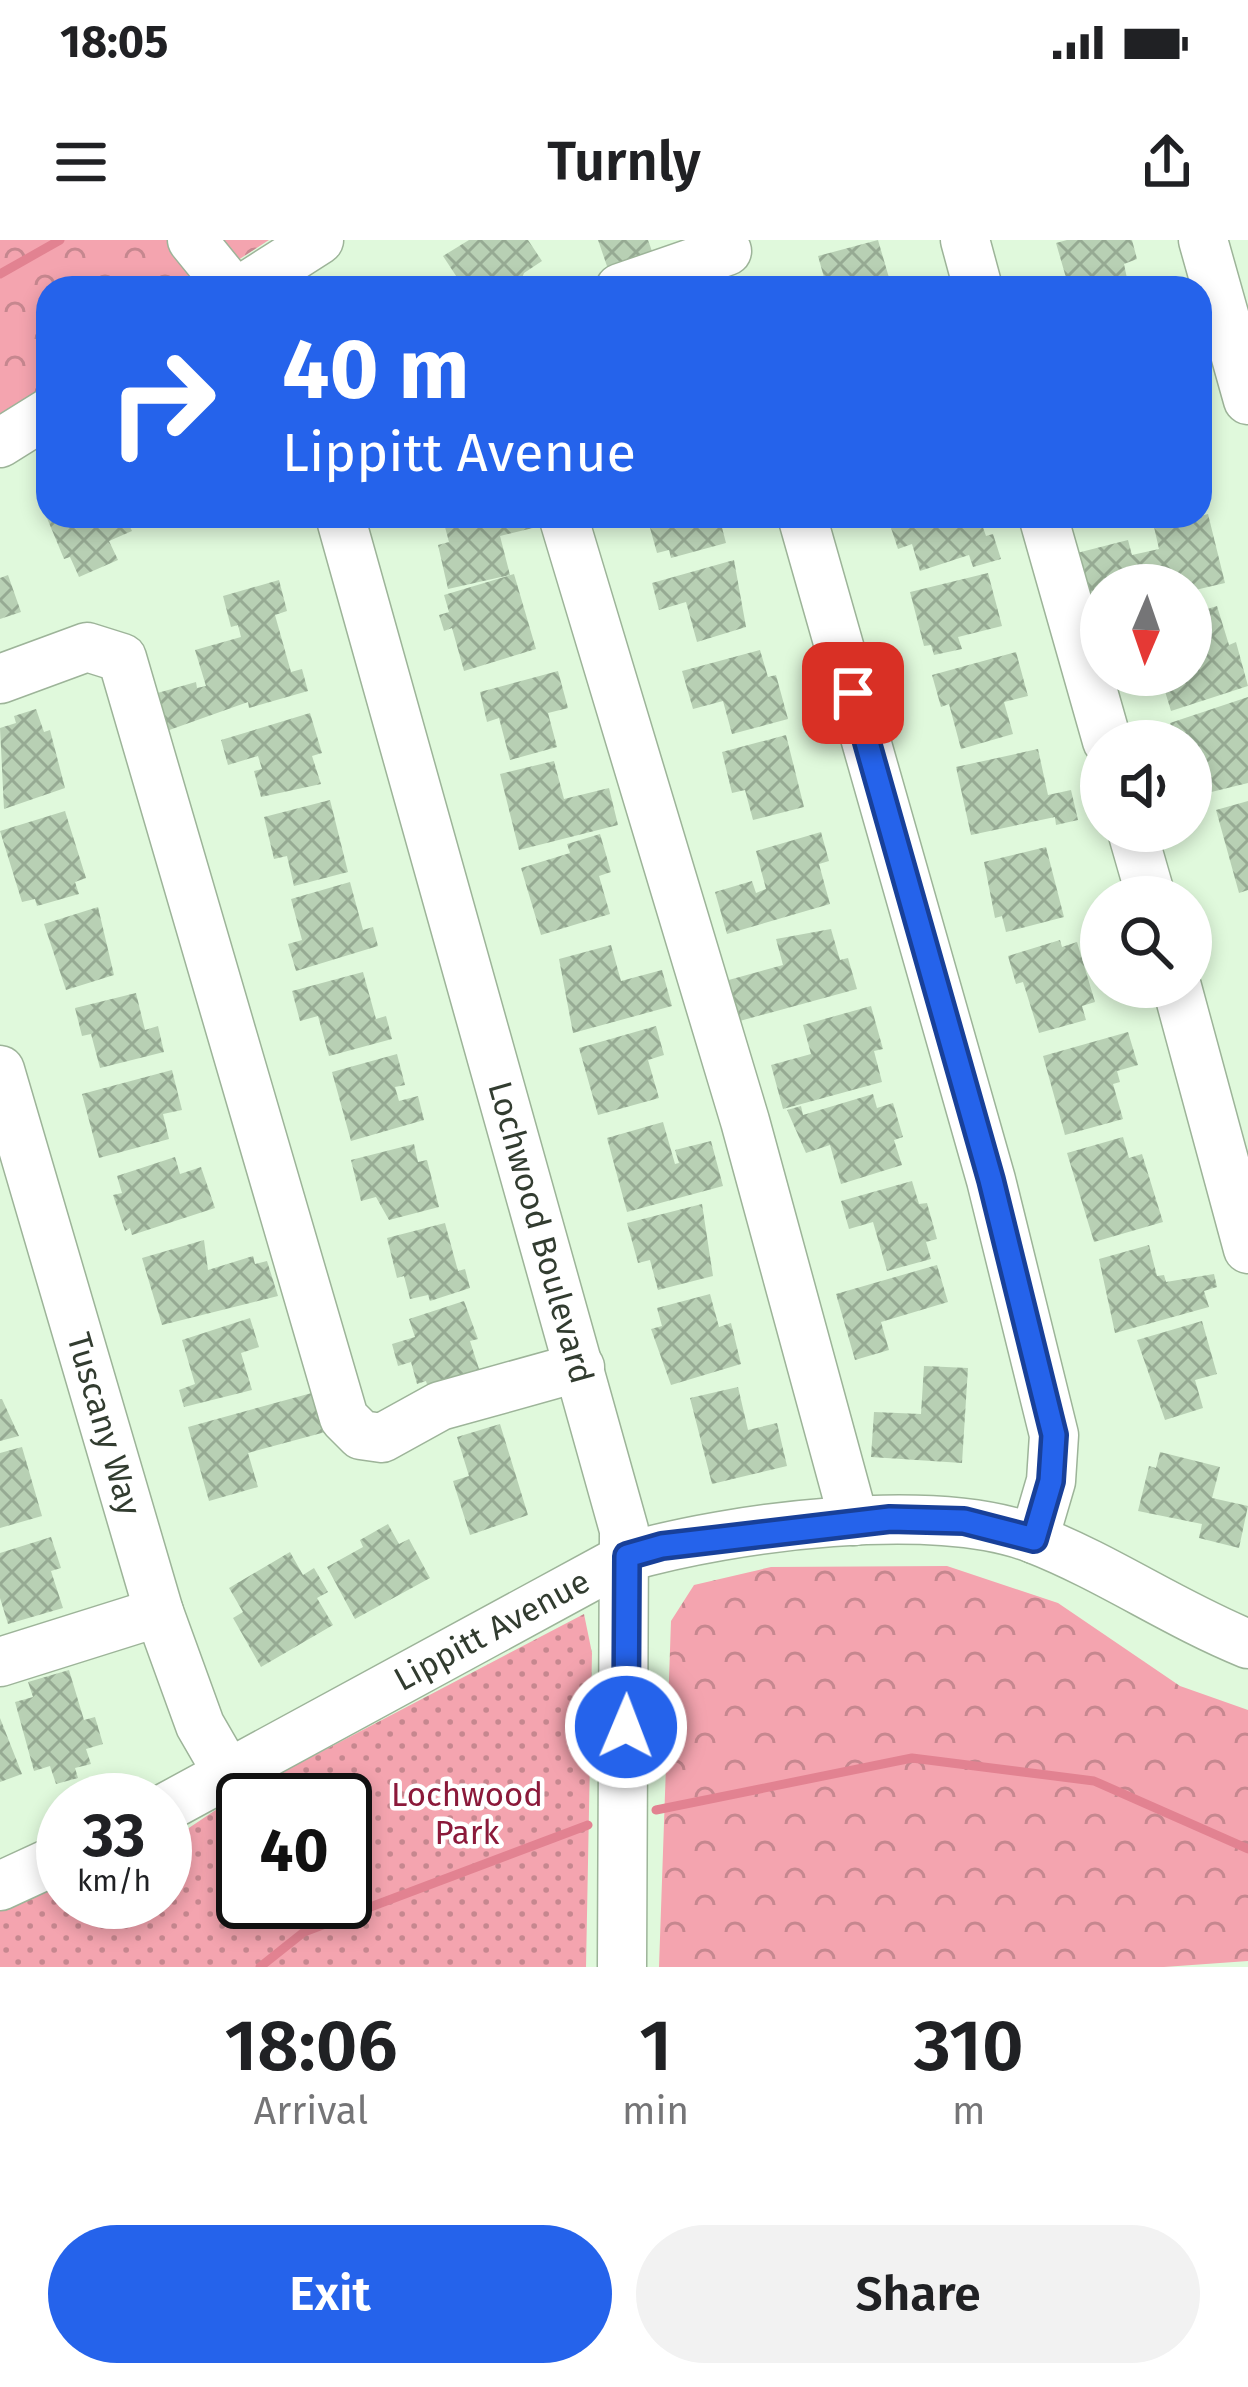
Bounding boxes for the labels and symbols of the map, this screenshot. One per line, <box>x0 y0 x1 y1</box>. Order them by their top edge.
north arrow <box>1080 564 1212 696</box>
pin <box>802 642 904 744</box>
street label: Lochwood Boulevard <box>479 1077 602 1388</box>
street label: Tuscany Way <box>58 1328 150 1520</box>
street label: Lippitt Avenue <box>387 1561 597 1700</box>
position arrow <box>563 1664 689 1790</box>
speed limit sign: 40 <box>216 1773 372 1929</box>
park label: Lochwood Park <box>391 1775 543 1853</box>

